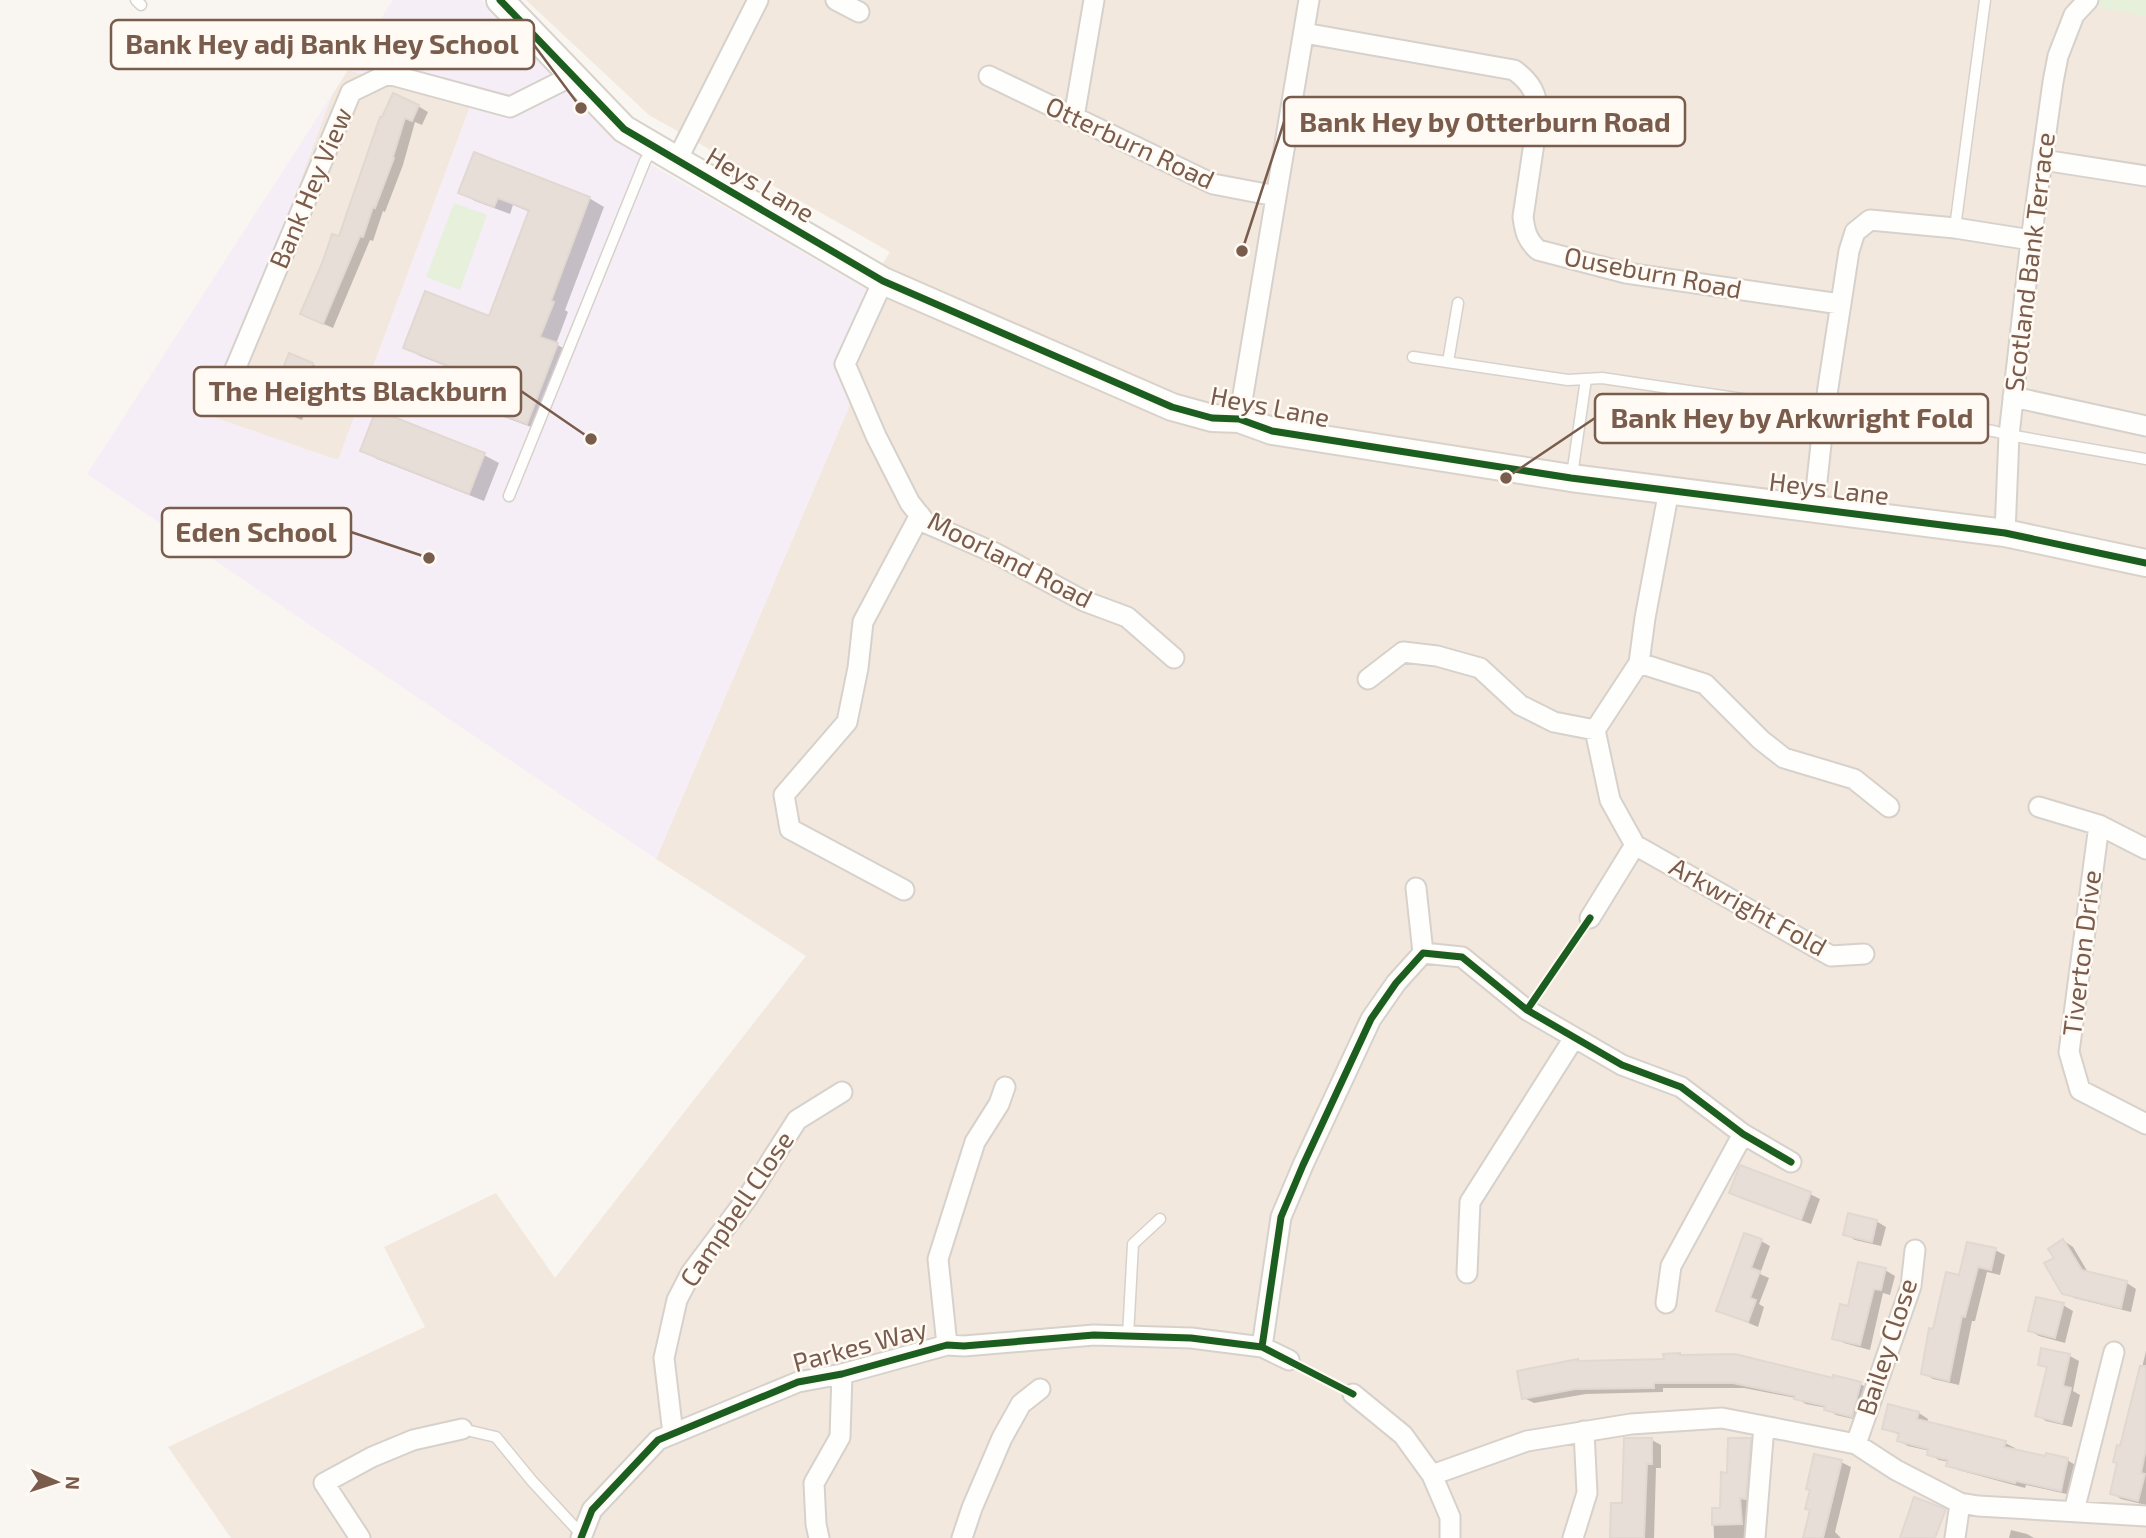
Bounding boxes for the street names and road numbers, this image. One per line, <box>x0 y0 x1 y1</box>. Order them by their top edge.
street label: Otterburn Road <box>1041 89 1220 194</box>
street label: Bank Hey View <box>262 102 357 272</box>
street label: Scotland Bank Terrace <box>1997 130 2060 393</box>
street label: Heys Lane <box>701 139 820 228</box>
street label: Ouseburn Road <box>1562 239 1745 304</box>
street label: Heys Lane <box>1208 379 1332 432</box>
street label: Heys Lane <box>1767 465 1891 510</box>
street label: Moorland Road <box>923 504 1098 613</box>
street label: Arkwright Fold <box>1665 850 1833 962</box>
street label: Tiverton Drive <box>2055 868 2106 1038</box>
street label: Campbell Close <box>672 1125 799 1292</box>
street label: Bailey Close <box>1849 1274 1922 1419</box>
street label: Parkes Way <box>789 1312 930 1377</box>

